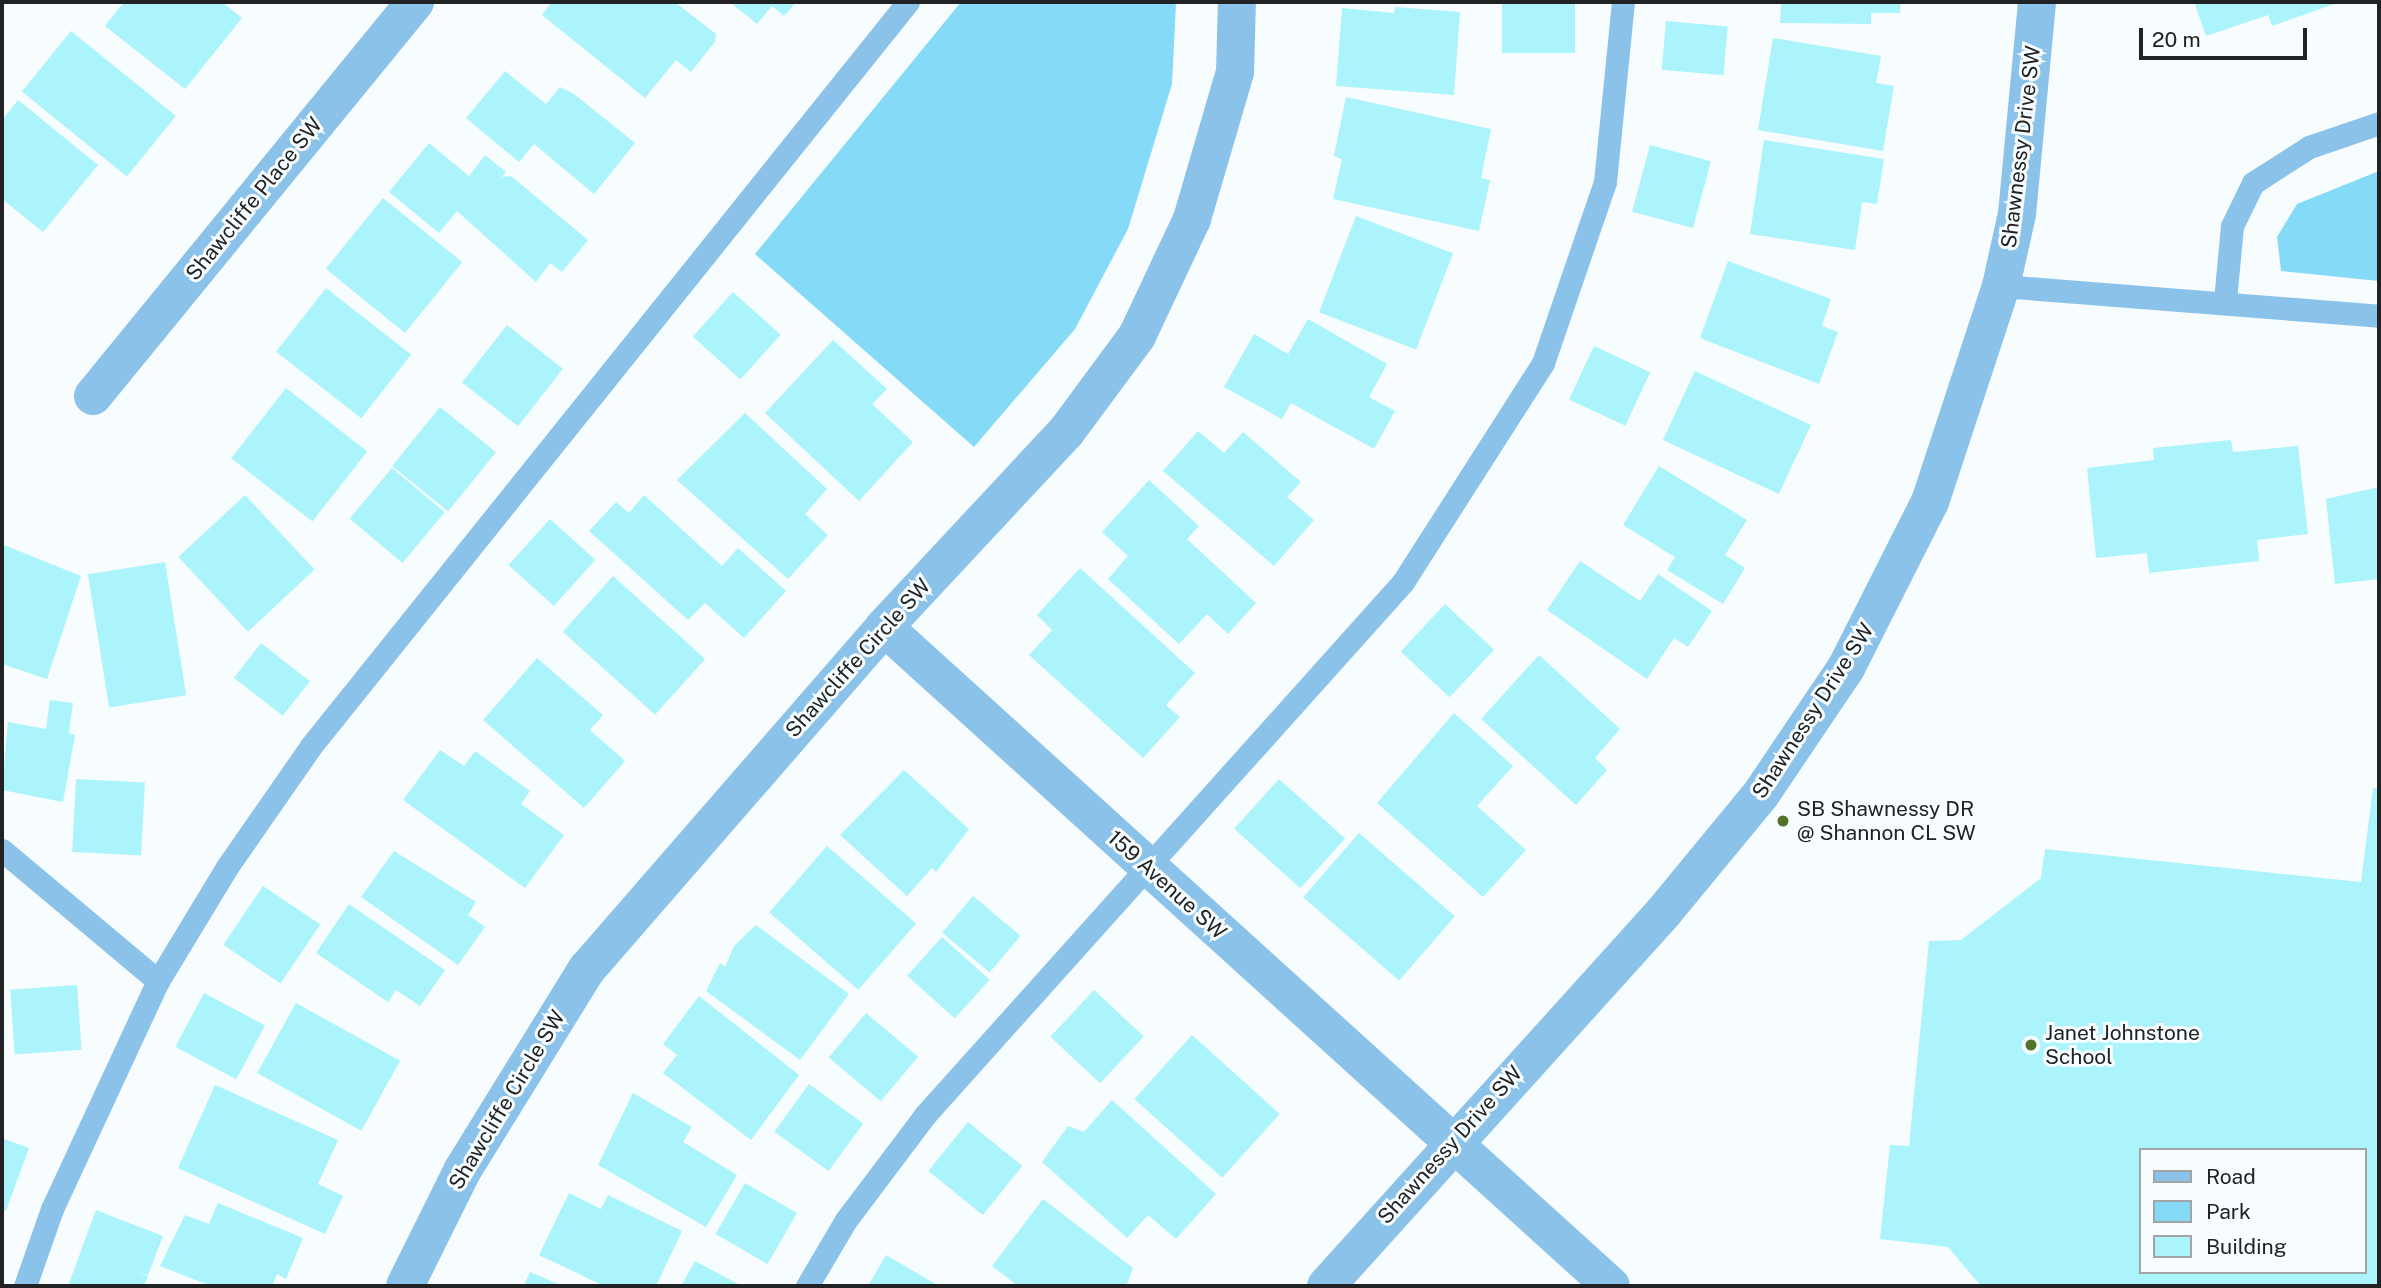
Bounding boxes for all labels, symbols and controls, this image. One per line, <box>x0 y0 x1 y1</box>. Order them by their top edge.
scale bar <box>2143 14 2311 58</box>
text: 20 m <box>2152 27 2201 52</box>
street label: Shawnessy Drive SW <box>1996 44 2046 250</box>
street label: Shawcliffe Place SW <box>180 112 328 286</box>
street label: Shawcliffe Circle SW <box>780 573 936 743</box>
street label: Shawnessy Drive SW <box>1747 618 1879 804</box>
place label: SB Shawnessy DR @ Shannon CL SW <box>1797 796 1976 846</box>
marker: SB Shawnessy DR @ Shannon CL SW <box>1775 813 1791 829</box>
street label: 159 Avenue SW <box>1102 825 1232 945</box>
street label: Shawcliffe Circle SW <box>443 1006 571 1194</box>
place label: Janet Johnstone School <box>2045 1020 2200 1070</box>
marker: Janet Johnstone School <box>2023 1037 2039 1053</box>
street label: Shawnessy Drive SW <box>1372 1061 1528 1229</box>
legend <box>2140 1148 2367 1274</box>
text: Road <box>2206 1164 2256 1189</box>
text: Park <box>2206 1199 2251 1224</box>
text: Building <box>2206 1234 2287 1259</box>

